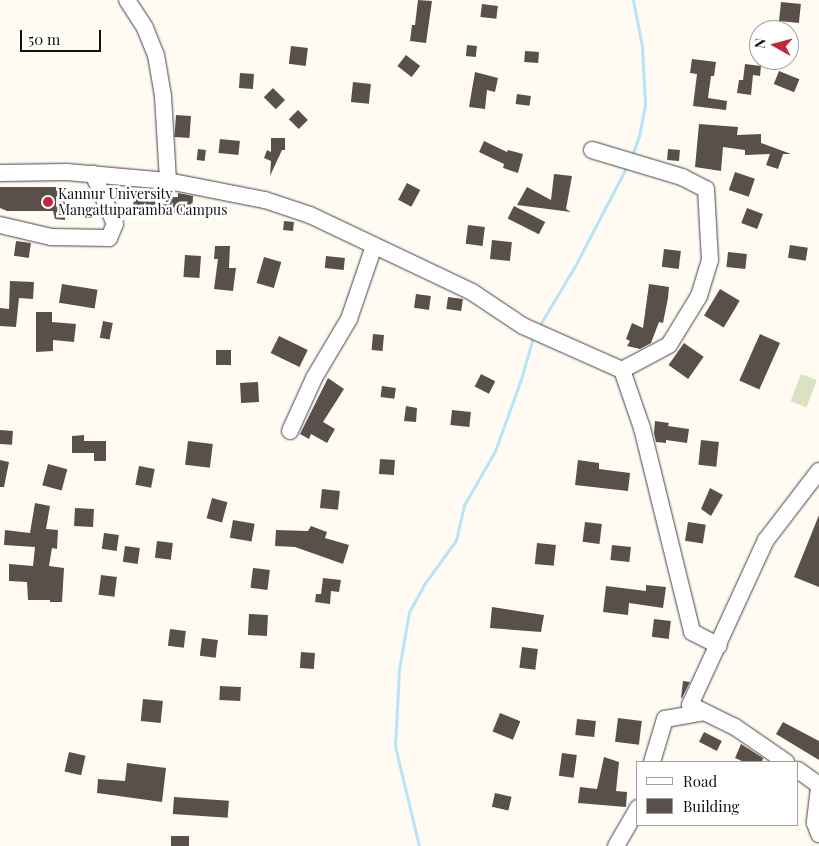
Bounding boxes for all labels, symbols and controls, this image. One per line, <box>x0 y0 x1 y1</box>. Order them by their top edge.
scale bar <box>22 20 104 52</box>
north arrow <box>749 20 799 70</box>
text: 50 m <box>28 29 60 49</box>
text: N <box>750 37 770 49</box>
place label: Kannur University Mangattuparamba Campus <box>58 186 228 218</box>
marker: Kannur University Mangattuparamba Campus <box>42 196 54 208</box>
legend <box>636 761 799 826</box>
text: Road <box>683 771 717 791</box>
text: Building <box>683 796 739 816</box>

